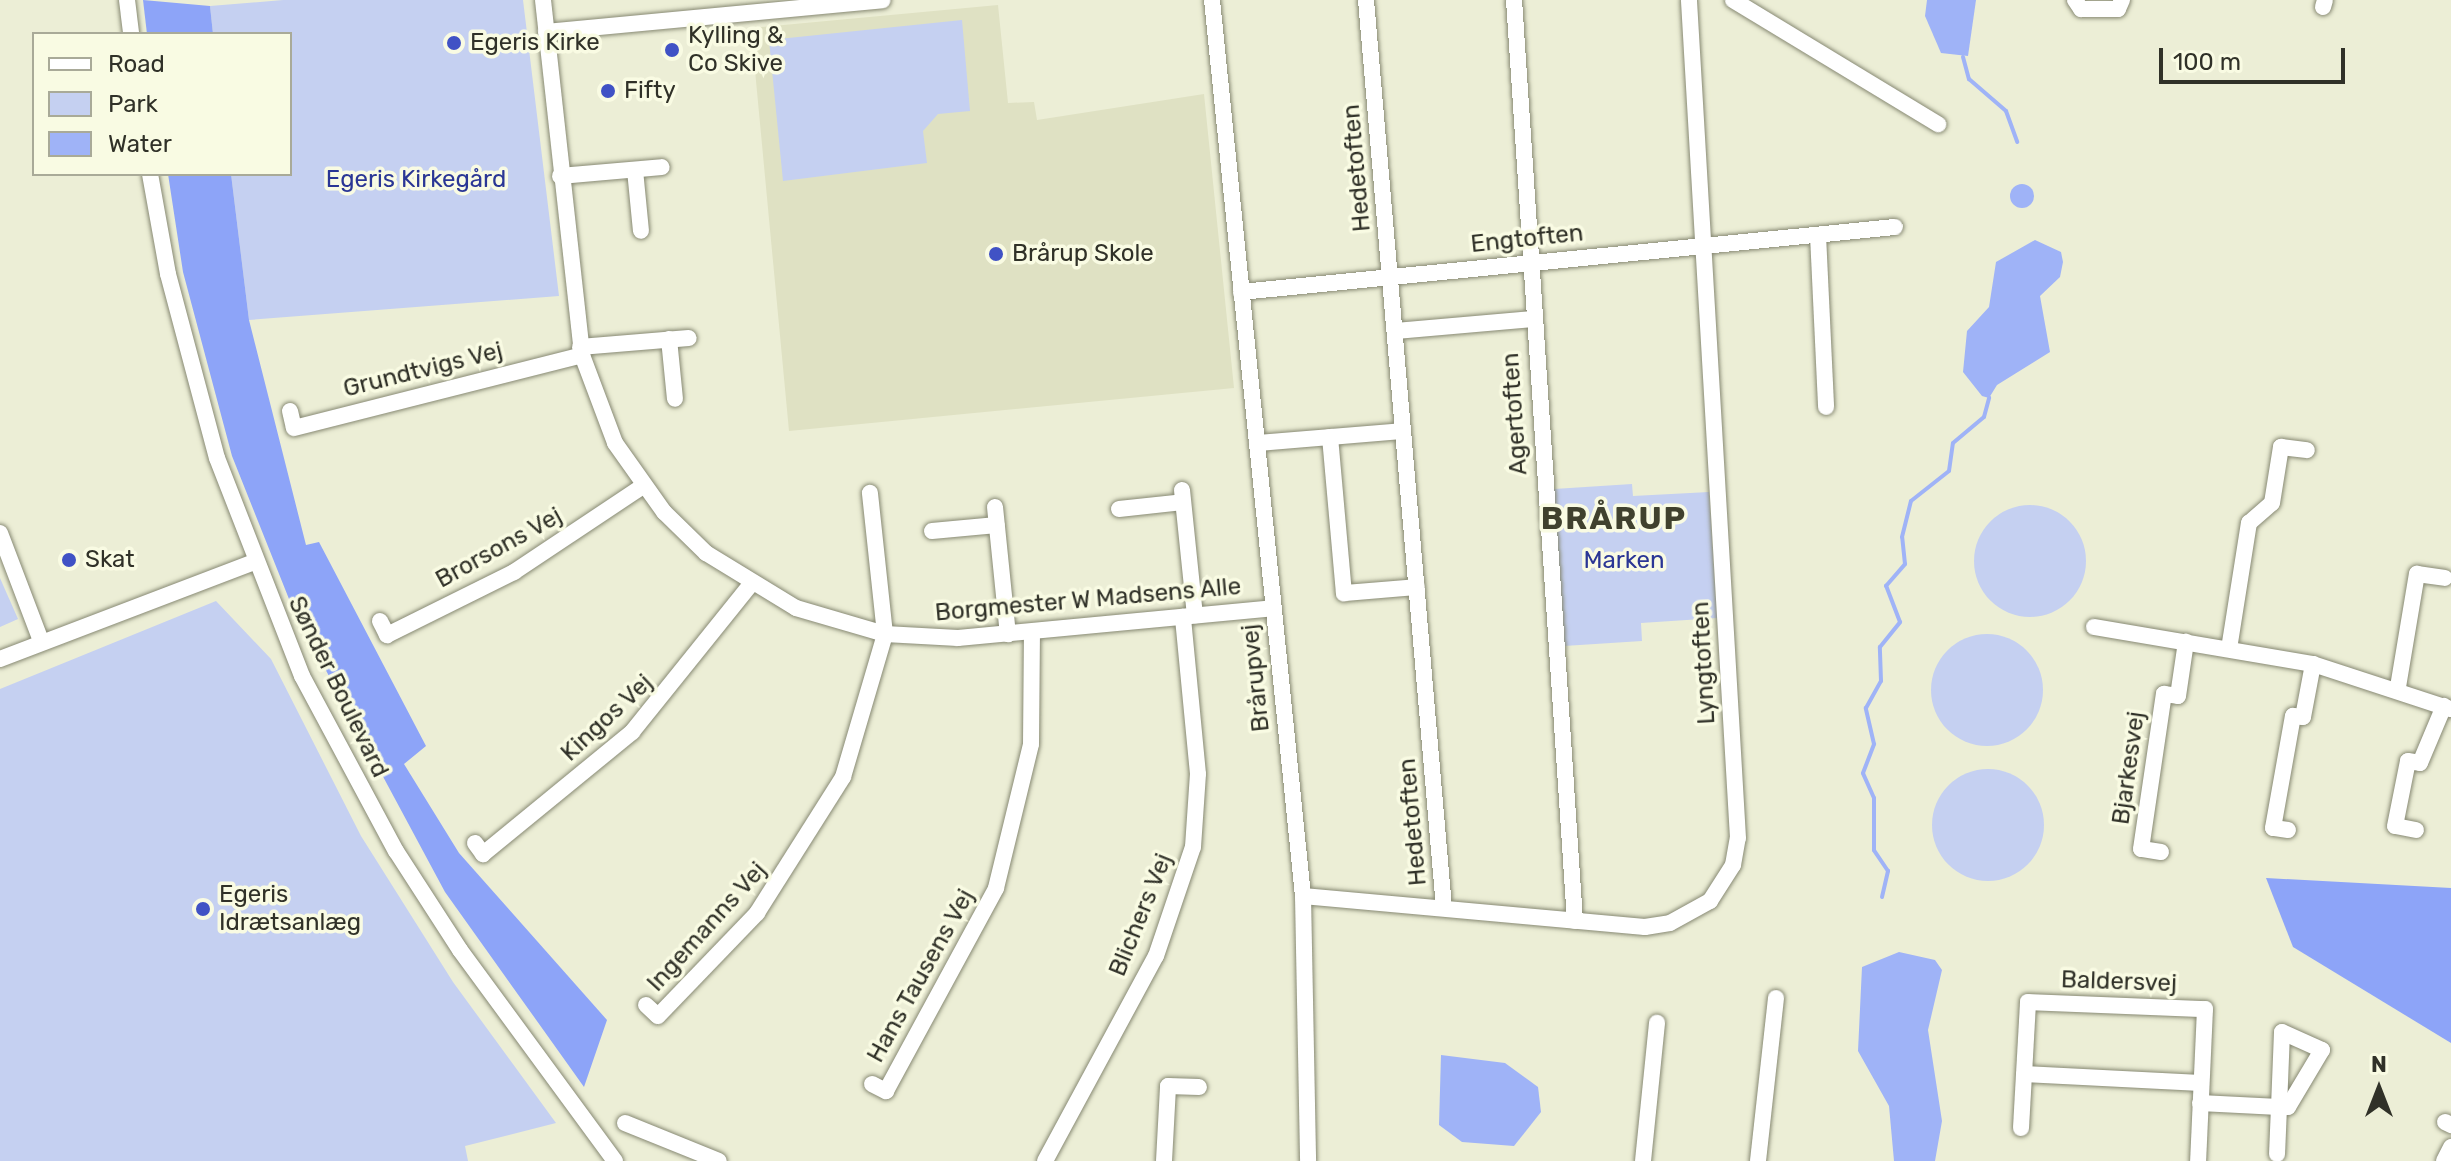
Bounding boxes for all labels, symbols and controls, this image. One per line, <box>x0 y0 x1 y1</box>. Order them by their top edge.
place label: Kylling & Co Skive <box>688 22 783 78</box>
place label: Egeris Kirke <box>470 29 600 57</box>
legend <box>32 32 292 176</box>
scale bar <box>2163 32 2349 82</box>
marker: Egeris Kirke <box>445 34 463 52</box>
marker: Kylling & Co Skive <box>663 41 681 59</box>
text: 100 m <box>2173 48 2241 76</box>
text: Road <box>108 50 165 78</box>
place label: Fifty <box>624 77 676 105</box>
marker: Fifty <box>599 82 617 100</box>
text: Park <box>108 90 158 118</box>
street label: Hedetoften <box>1337 103 1377 233</box>
text: Water <box>108 130 172 158</box>
park label: Egeris Kirkegård <box>326 166 506 194</box>
street label: Engtoften <box>1469 219 1585 259</box>
place label: Brårup Skole <box>1012 240 1154 268</box>
marker: Brårup Skole <box>987 245 1005 263</box>
street label: Grundtvigs Vej <box>340 336 506 404</box>
street label: Agertoften <box>1496 352 1534 476</box>
district label: BRÅRUP <box>1541 499 1687 537</box>
street label: Brorsons Vej <box>431 501 567 595</box>
place label: Skat <box>85 546 135 574</box>
park label: Marken <box>1583 547 1665 575</box>
marker: Skat <box>60 551 78 569</box>
street label: Borgmester W Madsens Alle <box>933 572 1243 628</box>
street label: Sønder Boulevard <box>282 592 394 782</box>
street label: Lyngtoften <box>1686 601 1722 725</box>
street label: Brårupvej <box>1236 623 1276 733</box>
street label: Kingos Vej <box>555 668 659 768</box>
street label: Bjarkesvej <box>2107 710 2151 826</box>
street label: Hedetoften <box>1393 757 1433 887</box>
street label: Blichers Vej <box>1103 849 1179 981</box>
street label: Ingemanns Vej <box>641 856 773 998</box>
place label: Egeris Idrætsanlæg <box>219 881 361 937</box>
street label: Hans Tausens Vej <box>861 884 981 1068</box>
marker: Egeris Idrætsanlæg <box>194 900 212 918</box>
street label: Baldersvej <box>2060 966 2178 998</box>
north arrow <box>2339 1049 2419 1129</box>
text: N <box>2371 1051 2387 1078</box>

